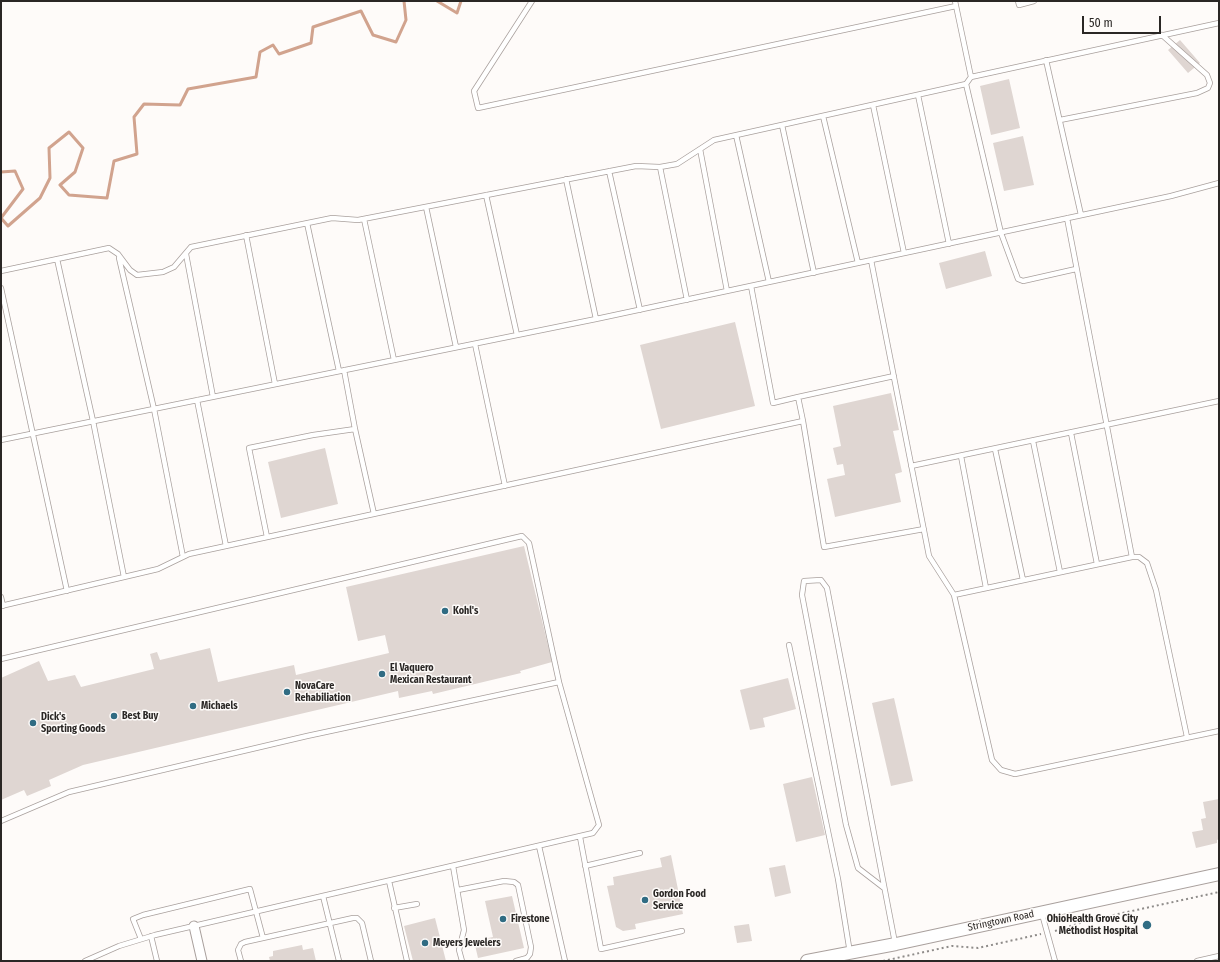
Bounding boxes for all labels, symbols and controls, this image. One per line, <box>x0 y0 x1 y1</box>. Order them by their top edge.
scale bar <box>1084 8 1163 34</box>
text: 50 m <box>1089 16 1113 30</box>
place label: Kohl's <box>453 605 478 617</box>
marker: Kohl's <box>440 606 450 616</box>
place label: El Vaquero Mexican Restaurant <box>390 662 472 686</box>
marker: El Vaquero Mexican Restaurant <box>377 669 387 679</box>
place label: NovaCare Rehabiliation <box>295 680 351 704</box>
marker: NovaCare Rehabiliation <box>282 687 292 697</box>
place label: Michaels <box>201 700 238 712</box>
marker: Michaels <box>188 701 198 711</box>
place label: Best Buy <box>122 710 158 722</box>
place label: Dick's Sporting Goods <box>41 711 105 734</box>
marker: Best Buy <box>109 711 119 721</box>
marker: Dick's Sporting Goods <box>28 718 38 728</box>
place label: Gordon Food Service <box>653 888 706 912</box>
marker: Gordon Food Service <box>640 895 650 905</box>
street label: Stringtown Road <box>967 908 1035 934</box>
place label: Firestone <box>511 913 550 925</box>
place label: OhioHealth Grove City Methodist Hospital <box>1047 913 1138 936</box>
marker: Firestone <box>498 914 508 924</box>
marker: OhioHealth Grove City Methodist Hospital <box>1141 919 1153 931</box>
place label: Meyers Jewelers <box>433 937 501 949</box>
marker: Meyers Jewelers <box>420 938 430 948</box>

